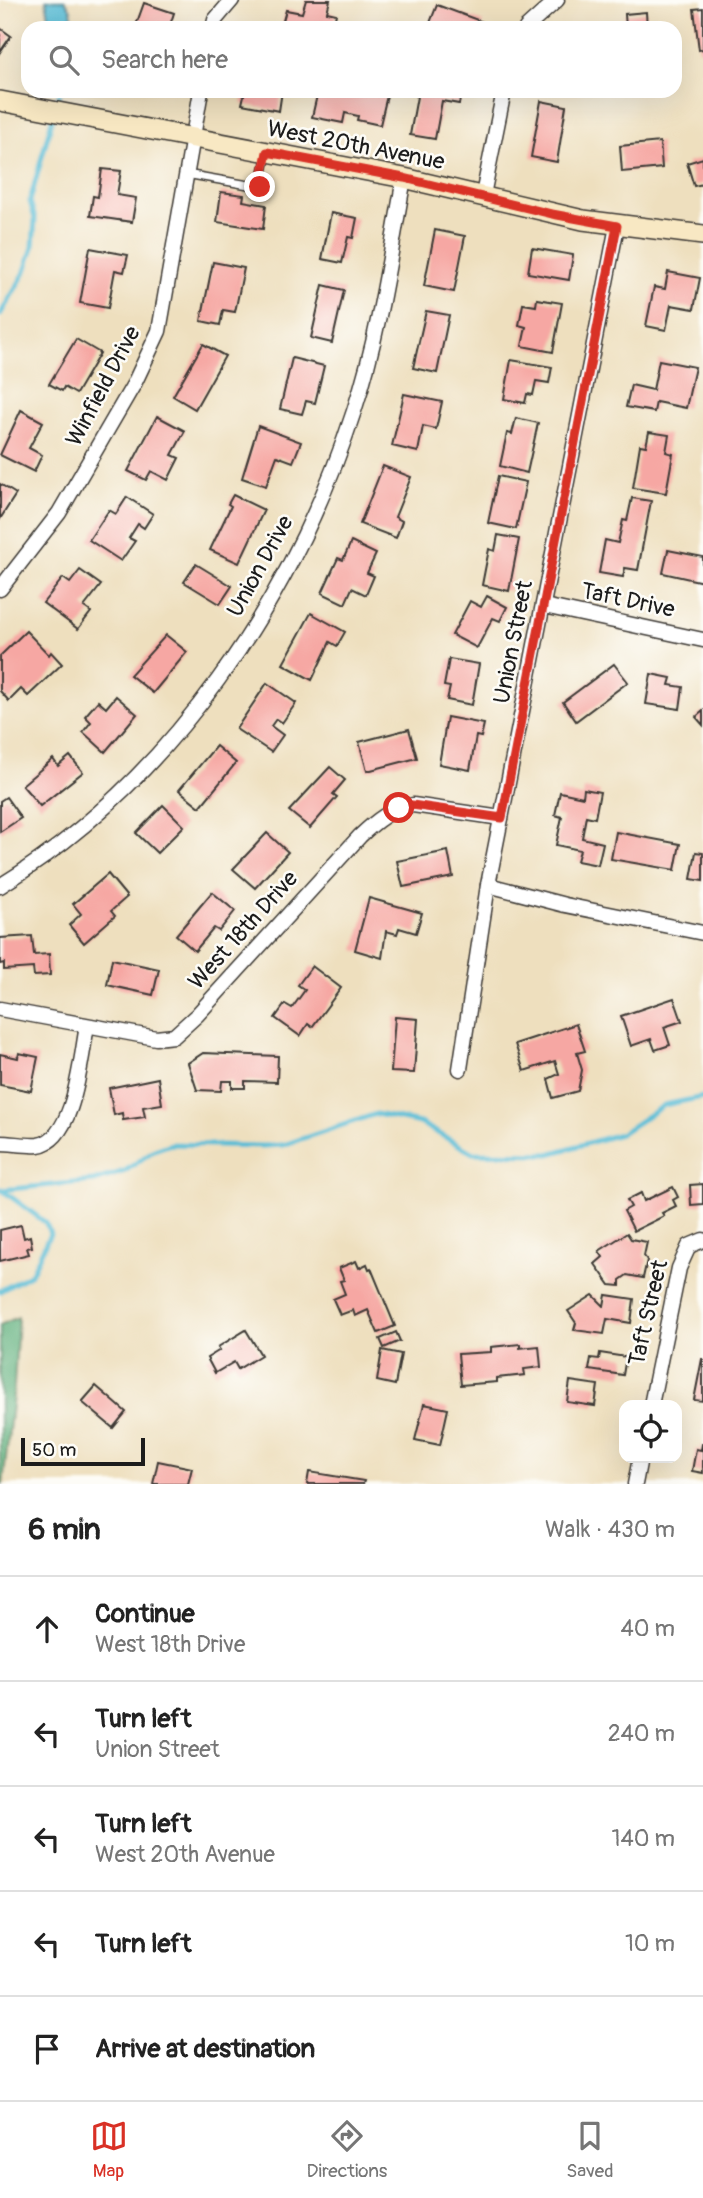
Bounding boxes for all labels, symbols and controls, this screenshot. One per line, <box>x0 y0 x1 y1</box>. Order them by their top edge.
search box <box>21 21 682 98</box>
icon: search <box>45 41 83 79</box>
text: Search here <box>101 44 228 76</box>
street label: West 20th Avenue <box>265 114 448 177</box>
route end <box>244 171 275 202</box>
street label: Winfield Drive <box>59 320 147 451</box>
street label: Union Drive <box>220 510 300 622</box>
street label: Taft Drive <box>579 576 678 624</box>
street label: Union Street <box>487 577 539 706</box>
route start <box>383 792 414 823</box>
street label: West 18th Drive <box>182 864 304 996</box>
street label: Taft Street <box>622 1256 674 1369</box>
map controls <box>619 1400 682 1463</box>
button: locate <box>619 1400 682 1463</box>
scale bar <box>21 1435 145 1467</box>
text: 50 m <box>32 1438 76 1462</box>
text: 6 min <box>28 1511 101 1548</box>
text: Walk · 430 m <box>545 1515 675 1544</box>
text: Continue <box>95 1598 195 1630</box>
icon: ahead <box>28 1610 66 1648</box>
text: 40 m <box>621 1614 675 1643</box>
text: West 18th Drive <box>95 1630 245 1659</box>
text: Turn left <box>95 1703 191 1735</box>
icon: left <box>28 1715 66 1753</box>
text: 240 m <box>608 1719 675 1748</box>
text: Union Street <box>95 1735 220 1764</box>
text: Turn left <box>95 1808 191 1840</box>
icon: left <box>28 1820 66 1858</box>
text: 140 m <box>612 1824 675 1853</box>
text: West 20th Avenue <box>95 1840 275 1869</box>
icon: left <box>28 1925 66 1963</box>
text: Turn left <box>95 1928 191 1960</box>
text: 10 m <box>625 1929 675 1958</box>
icon: arrive <box>28 2030 66 2068</box>
text: Arrive at destination <box>95 2033 315 2065</box>
tab: Map <box>90 2117 128 2183</box>
tab: Directions <box>307 2117 387 2183</box>
tab: Saved <box>566 2117 613 2183</box>

